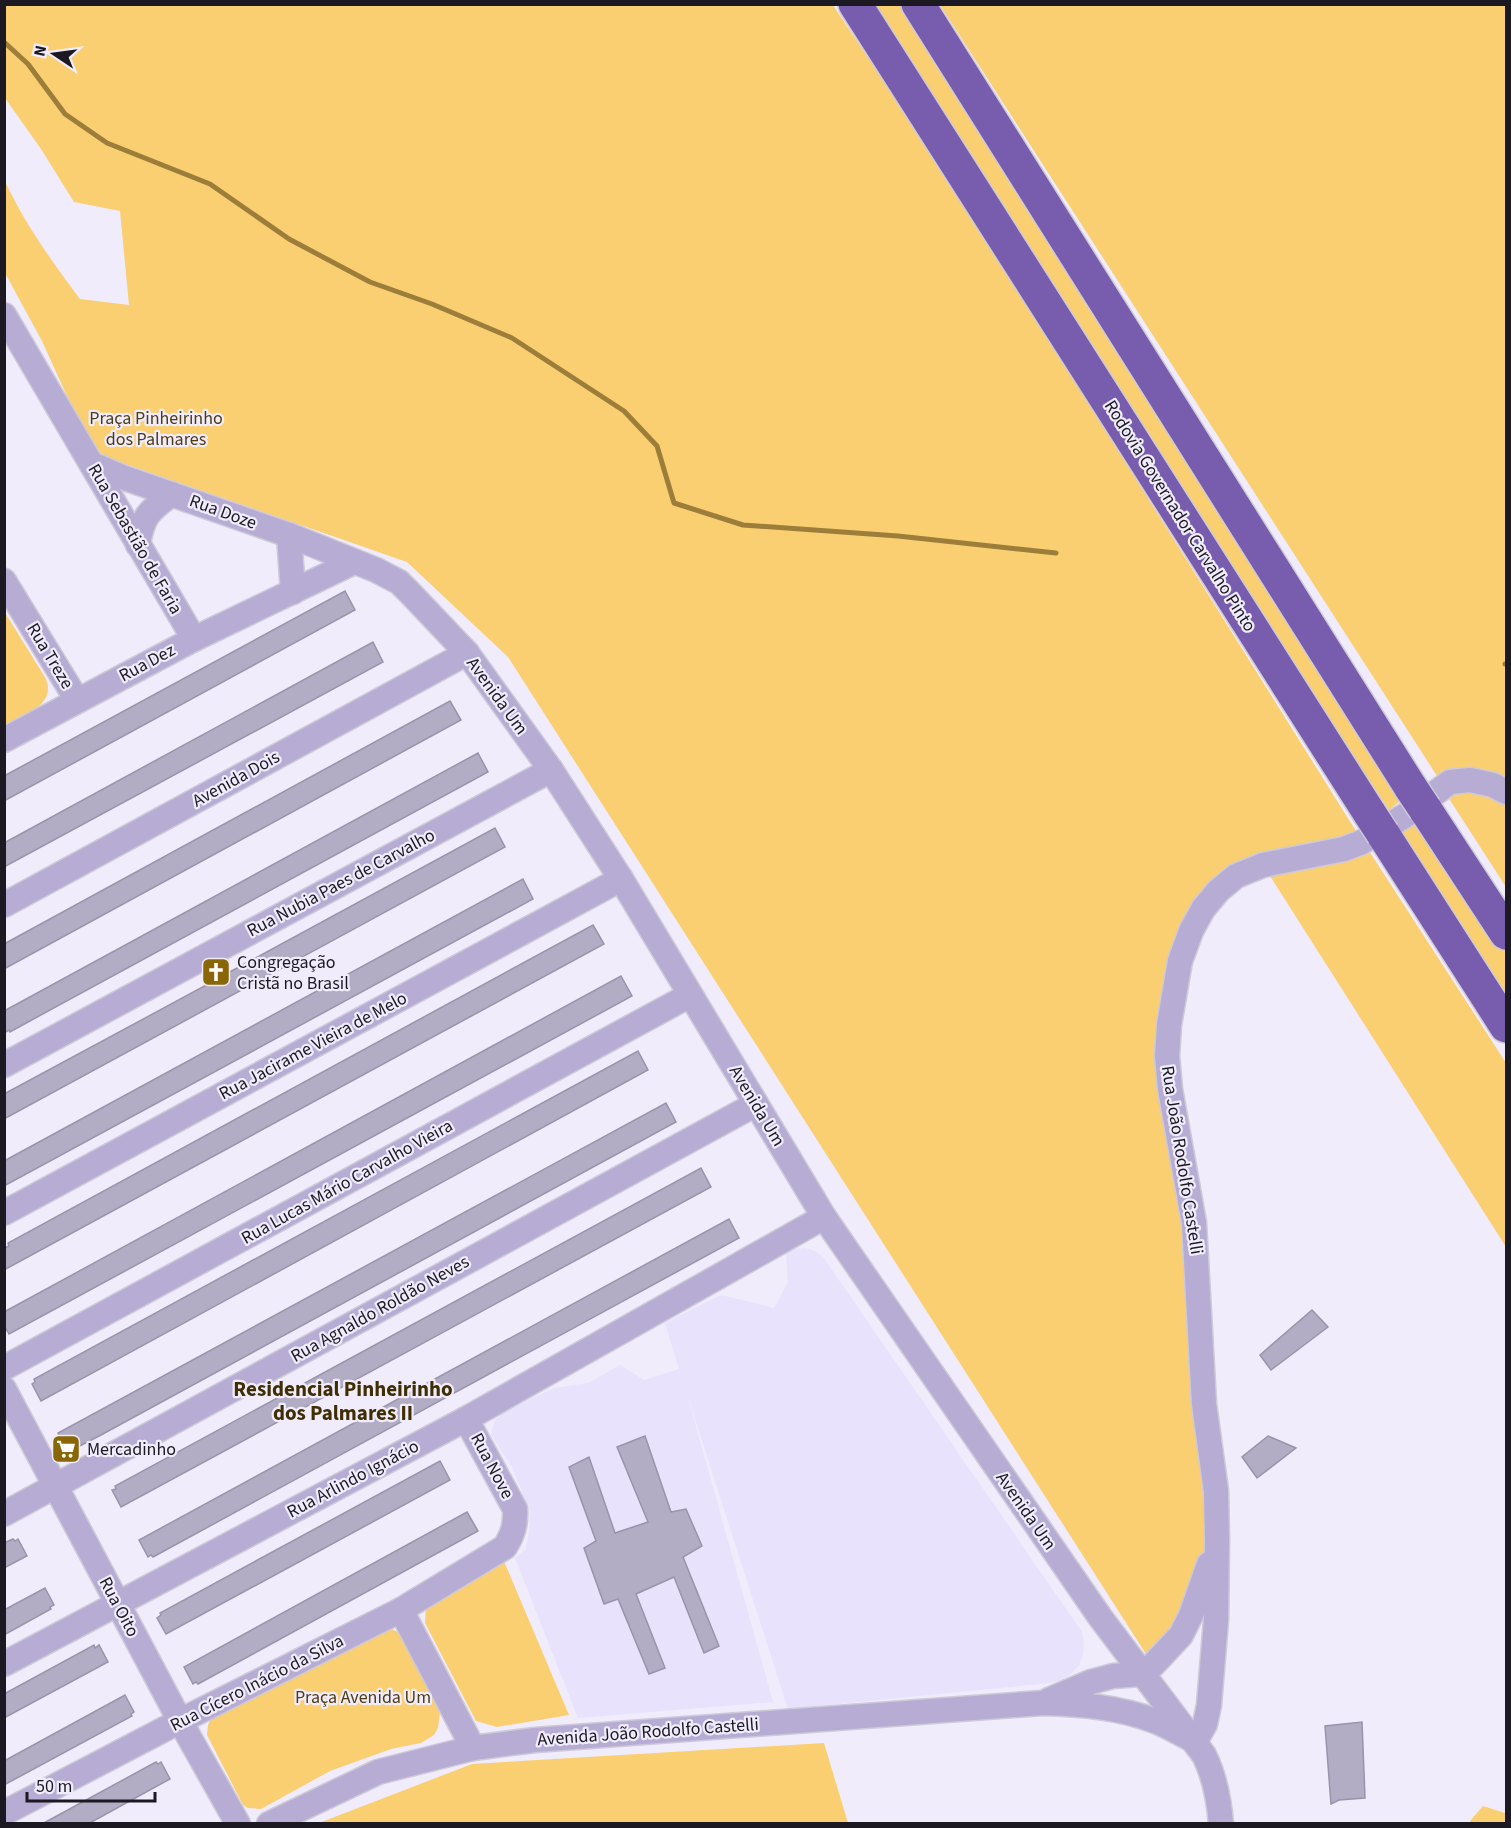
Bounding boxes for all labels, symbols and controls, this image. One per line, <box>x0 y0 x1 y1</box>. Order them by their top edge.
north arrow <box>24 24 84 84</box>
text: N <box>28 43 52 59</box>
street label: Rodovia Governador Carvalho Pinto <box>1098 395 1262 637</box>
park label: Praça Pinheirinho dos Palmares <box>89 406 223 452</box>
street label: Rua Sebastião de Faria <box>82 459 188 619</box>
street label: Rua Doze <box>186 488 260 536</box>
street label: Rua Treze <box>21 618 80 694</box>
street label: Rua Dez <box>114 638 180 688</box>
street label: Avenida Um <box>460 652 534 740</box>
street label: Avenida Dois <box>188 745 284 813</box>
street label: Rua Nubia Paes de Carvalho <box>243 823 439 943</box>
place label: Congregação Cristã no Brasil <box>237 950 349 996</box>
church icon: Congregação Cristã no Brasil <box>200 956 232 988</box>
street label: Rua Jacirame Vieira de Melo <box>215 986 411 1106</box>
street label: Avenida Um <box>723 1061 791 1151</box>
street label: Rua João Rodolfo Castelli <box>1155 1064 1209 1256</box>
street label: Rua Lucas Mário Carvalho Vieira <box>237 1113 457 1251</box>
street label: Rua Agnaldo Roldão Neves <box>286 1249 474 1369</box>
district label: Residencial Pinheirinho dos Palmares II <box>233 1374 453 1428</box>
street label: Rua Nove <box>464 1429 520 1503</box>
supermarket icon: Mercadinho <box>50 1433 82 1465</box>
street label: Rua Arlindo Ignácio <box>283 1434 423 1524</box>
place label: Mercadinho <box>87 1437 176 1462</box>
street label: Avenida Um <box>990 1467 1062 1555</box>
street label: Rua Oito <box>93 1573 145 1641</box>
street label: Rua Cícero Inácio da Silva <box>166 1628 348 1738</box>
park label: Praça Avenida Um <box>295 1685 431 1710</box>
street label: Avenida João Rodolfo Castelli <box>536 1712 760 1752</box>
scale bar <box>27 1765 154 1803</box>
text: 50 m <box>36 1774 72 1799</box>

